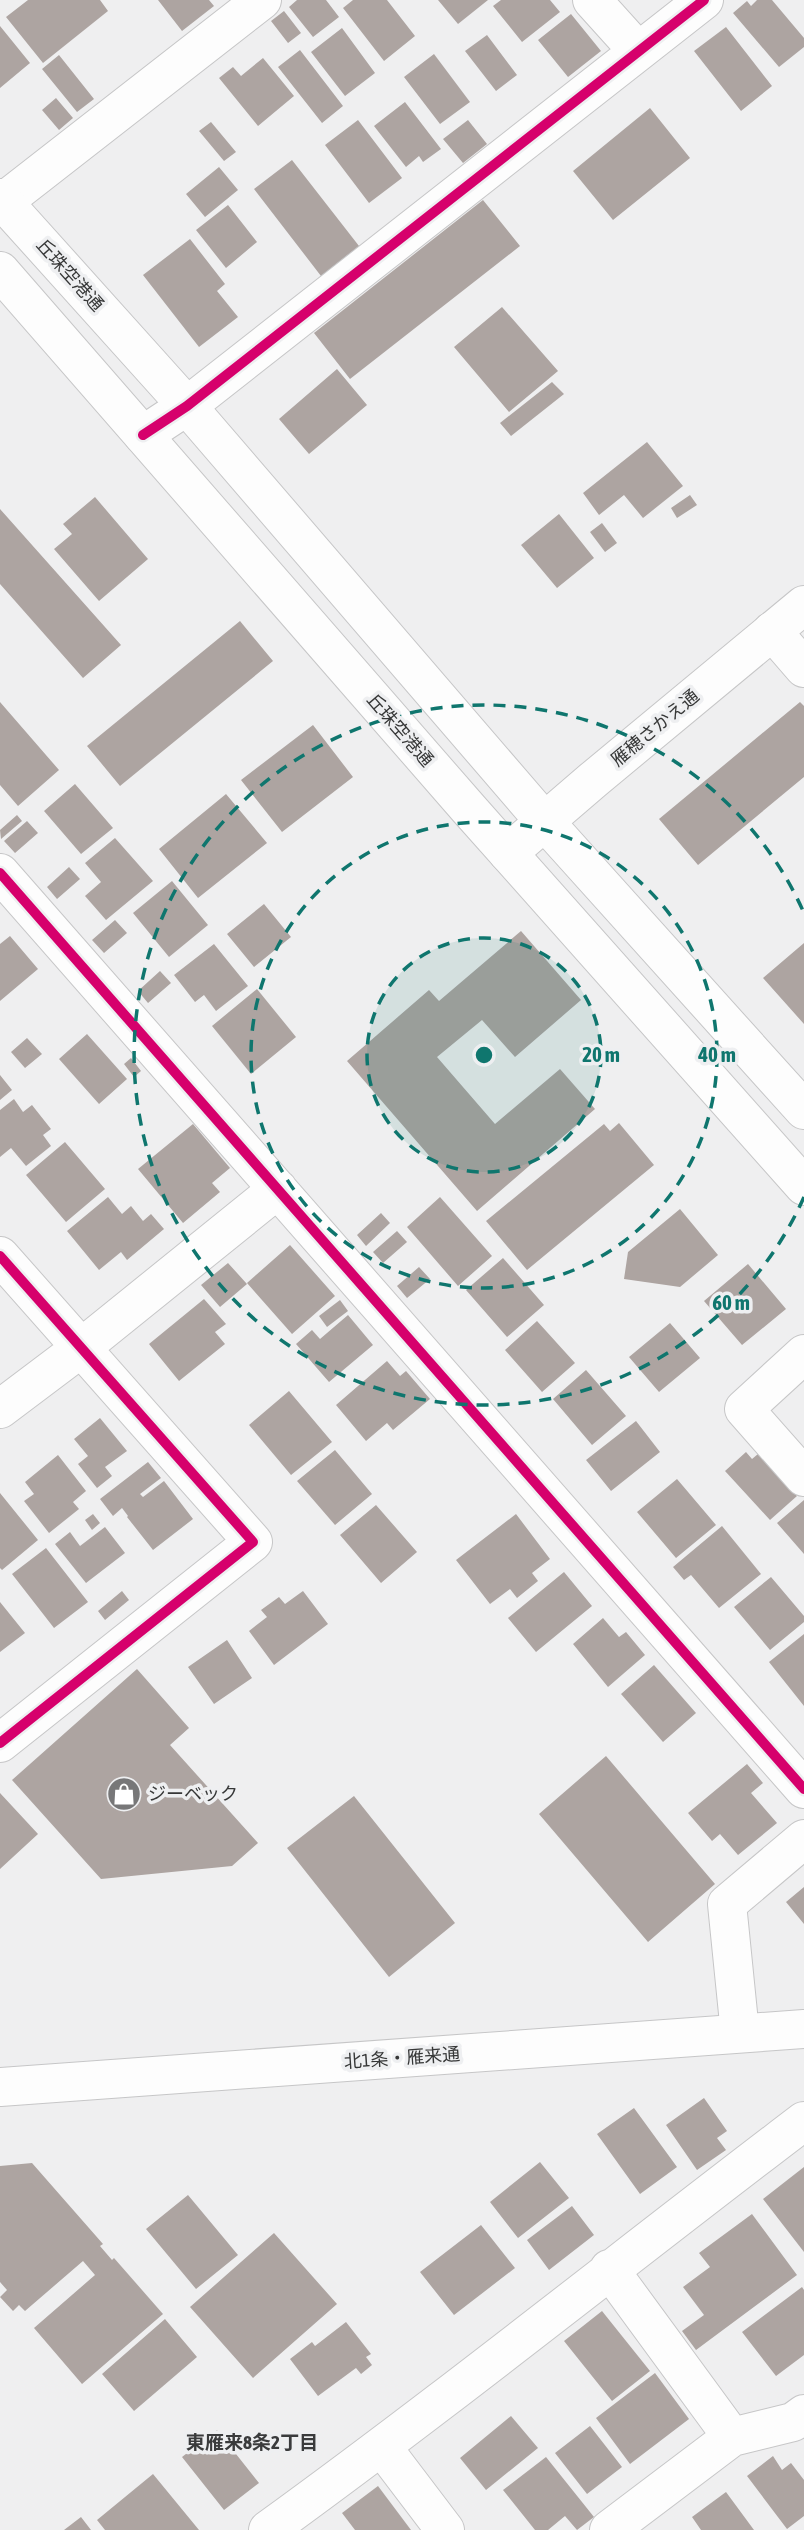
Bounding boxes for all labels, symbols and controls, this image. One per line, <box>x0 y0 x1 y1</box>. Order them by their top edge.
street label: 丘珠空港通 <box>32 234 108 315</box>
street label: 雁穂さかえ通 <box>607 685 703 770</box>
street label: 丘珠空港通 <box>363 689 438 771</box>
text: 20 m <box>582 1042 620 1066</box>
text: 40 m <box>697 1042 736 1066</box>
centre of rings <box>472 1043 496 1067</box>
text: 60 m <box>712 1290 750 1314</box>
shop icon: ジーベック <box>105 1775 143 1813</box>
place label: ジーベック <box>148 1783 238 1804</box>
street label: 北1条・雁来通 <box>343 2043 461 2072</box>
district label: 東雁来8条2丁目 <box>186 2431 318 2453</box>

